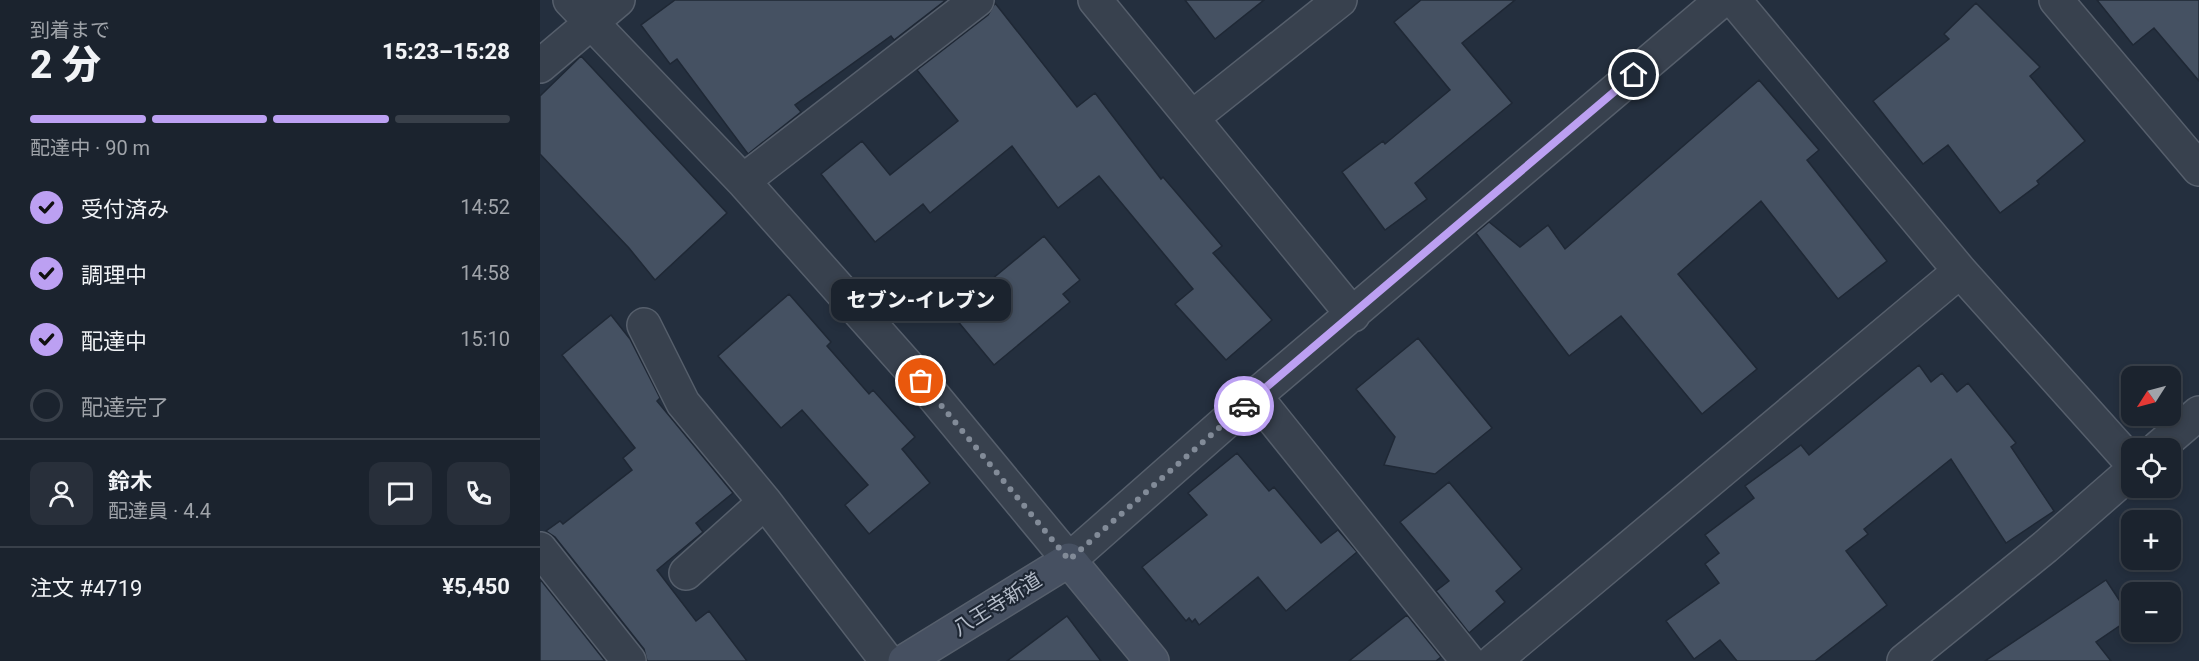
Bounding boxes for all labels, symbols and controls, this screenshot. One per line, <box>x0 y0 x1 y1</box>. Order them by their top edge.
text: 到着まで <box>30 18 110 42</box>
text: 15:23–15:28 <box>382 39 510 64</box>
text: 2 分 <box>30 42 101 88</box>
pin <box>1608 49 1659 100</box>
icon: home <box>1617 58 1650 91</box>
text: 配達中 · 90 m <box>30 136 150 160</box>
icon: check <box>30 191 63 224</box>
text: 14:52 <box>460 195 510 219</box>
text: 受付済み <box>81 197 169 222</box>
icon: check <box>30 257 63 290</box>
text: 14:58 <box>460 261 510 285</box>
text: 調理中 <box>81 263 147 288</box>
callout: セブン-イレブン <box>831 279 1011 321</box>
text: セブン-イレブン <box>847 288 995 312</box>
icon: check <box>30 323 63 356</box>
text: 15:10 <box>460 327 510 351</box>
text: 配達中 <box>81 329 147 354</box>
pin <box>895 355 946 406</box>
icon: bag <box>904 364 937 397</box>
north arrow <box>2121 366 2181 426</box>
map controls <box>2121 366 2181 642</box>
courier <box>1214 376 1274 436</box>
icon: car <box>1228 390 1261 423</box>
text: 配達完了 <box>81 395 169 420</box>
button: locate <box>2121 438 2181 498</box>
button: person <box>30 462 93 525</box>
button: chat <box>369 462 432 525</box>
button: phone <box>447 462 510 525</box>
text: 鈴木 <box>108 469 152 494</box>
text: 配達員 · 4.4 <box>108 499 211 523</box>
button: + <box>2121 510 2181 570</box>
street label: 八王寺新道 <box>948 567 1046 641</box>
text: ¥5,450 <box>442 574 510 599</box>
text: 注文 #4719 <box>30 576 142 601</box>
button: − <box>2121 582 2181 642</box>

